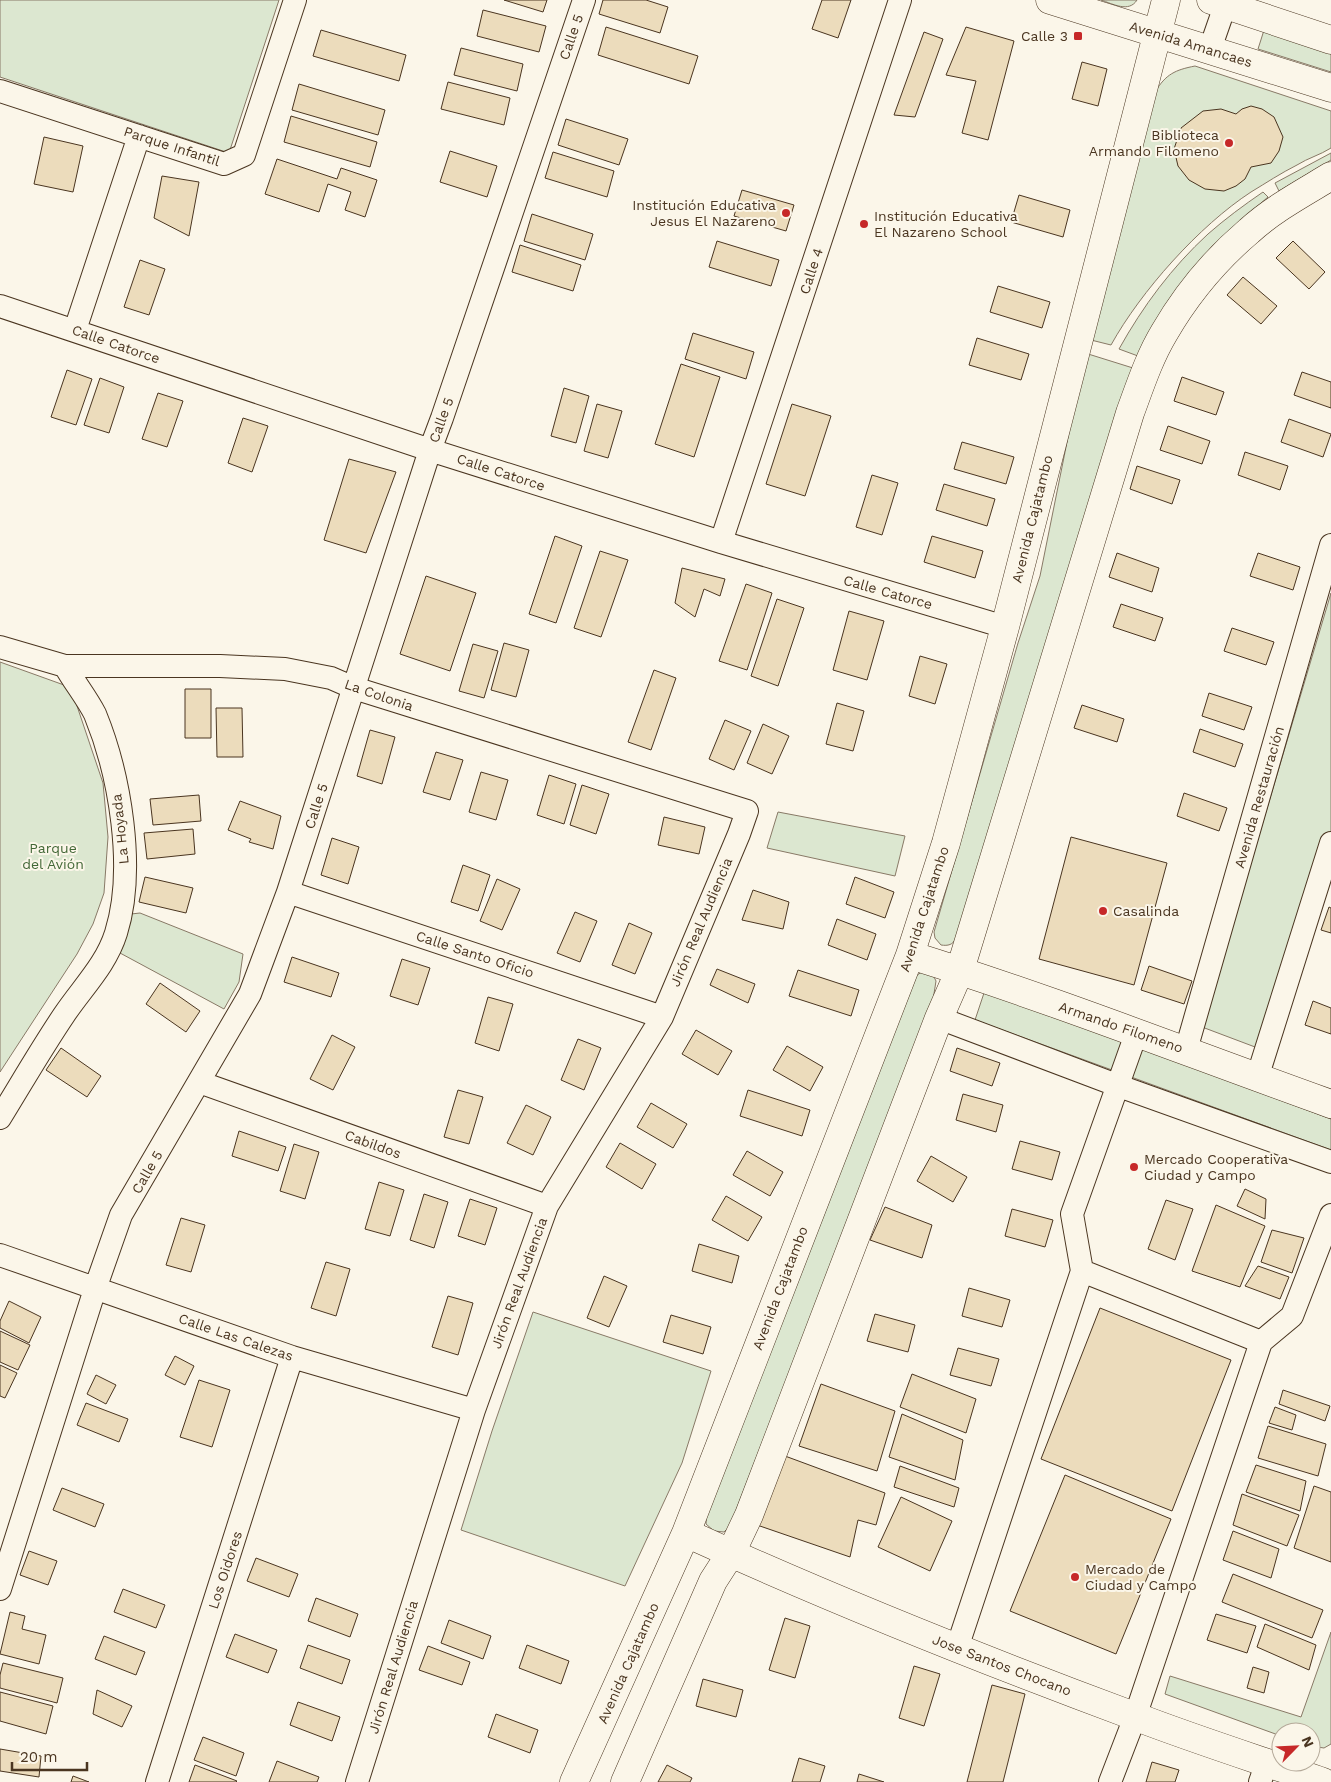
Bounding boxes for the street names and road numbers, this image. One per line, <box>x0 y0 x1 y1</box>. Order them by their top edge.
street label: Calle 5 <box>556 12 586 62</box>
street label: Avenida Amancaes <box>1128 18 1254 70</box>
street label: Parque Infantil <box>122 123 223 169</box>
street label: Calle 4 <box>796 246 826 296</box>
street label: Calle Catorce <box>70 321 162 367</box>
street label: Calle 5 <box>425 395 457 445</box>
street label: Calle Catorce <box>455 450 547 494</box>
street label: Avenida Cajatambo <box>1008 454 1056 584</box>
street label: Calle Catorce <box>842 572 934 612</box>
street label: La Colonia <box>342 676 416 714</box>
street label: Avenida Restauración <box>1231 724 1287 870</box>
street label: Calle 5 <box>301 781 331 831</box>
street label: La Hoyada <box>108 793 132 865</box>
street label: Avenida Cajatambo <box>896 844 952 974</box>
street label: Jirón Real Audiencia <box>667 855 735 989</box>
street label: Calle Santo Oficio <box>414 927 536 981</box>
street label: Armando Filomeno <box>1057 998 1185 1056</box>
street label: Cabildos <box>343 1126 403 1162</box>
street label: Calle 5 <box>128 1148 166 1196</box>
street label: Jirón Real Audiencia <box>488 1215 550 1351</box>
street label: Avenida Cajatambo <box>749 1224 811 1352</box>
street label: Calle Las Calezas <box>177 1310 295 1364</box>
street label: Los Oidores <box>205 1529 245 1611</box>
street label: Jirón Real Audiencia <box>365 1598 421 1736</box>
street label: Avenida Cajatambo <box>594 1600 662 1726</box>
street label: Jose Santos Chocano <box>930 1631 1074 1699</box>

